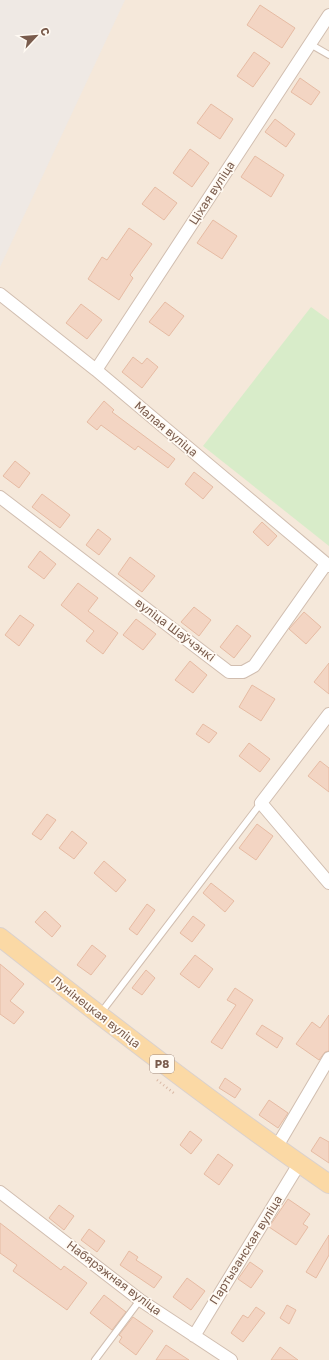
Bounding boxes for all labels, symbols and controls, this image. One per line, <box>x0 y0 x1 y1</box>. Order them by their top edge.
north arrow <box>16 16 56 56</box>
text: С <box>38 25 53 38</box>
street label: Ціхая вуліца <box>185 158 238 227</box>
street label: Малая вуліца <box>131 398 201 460</box>
street label: вуліца Шаўчэнкі <box>132 595 218 665</box>
street label: Лунінецкая вуліца <box>49 972 144 1051</box>
road number: Р8 <box>150 1055 174 1073</box>
street label: Партызанская вуліца <box>206 1192 285 1307</box>
street label: Набярэжная вуліца <box>64 1237 165 1318</box>

